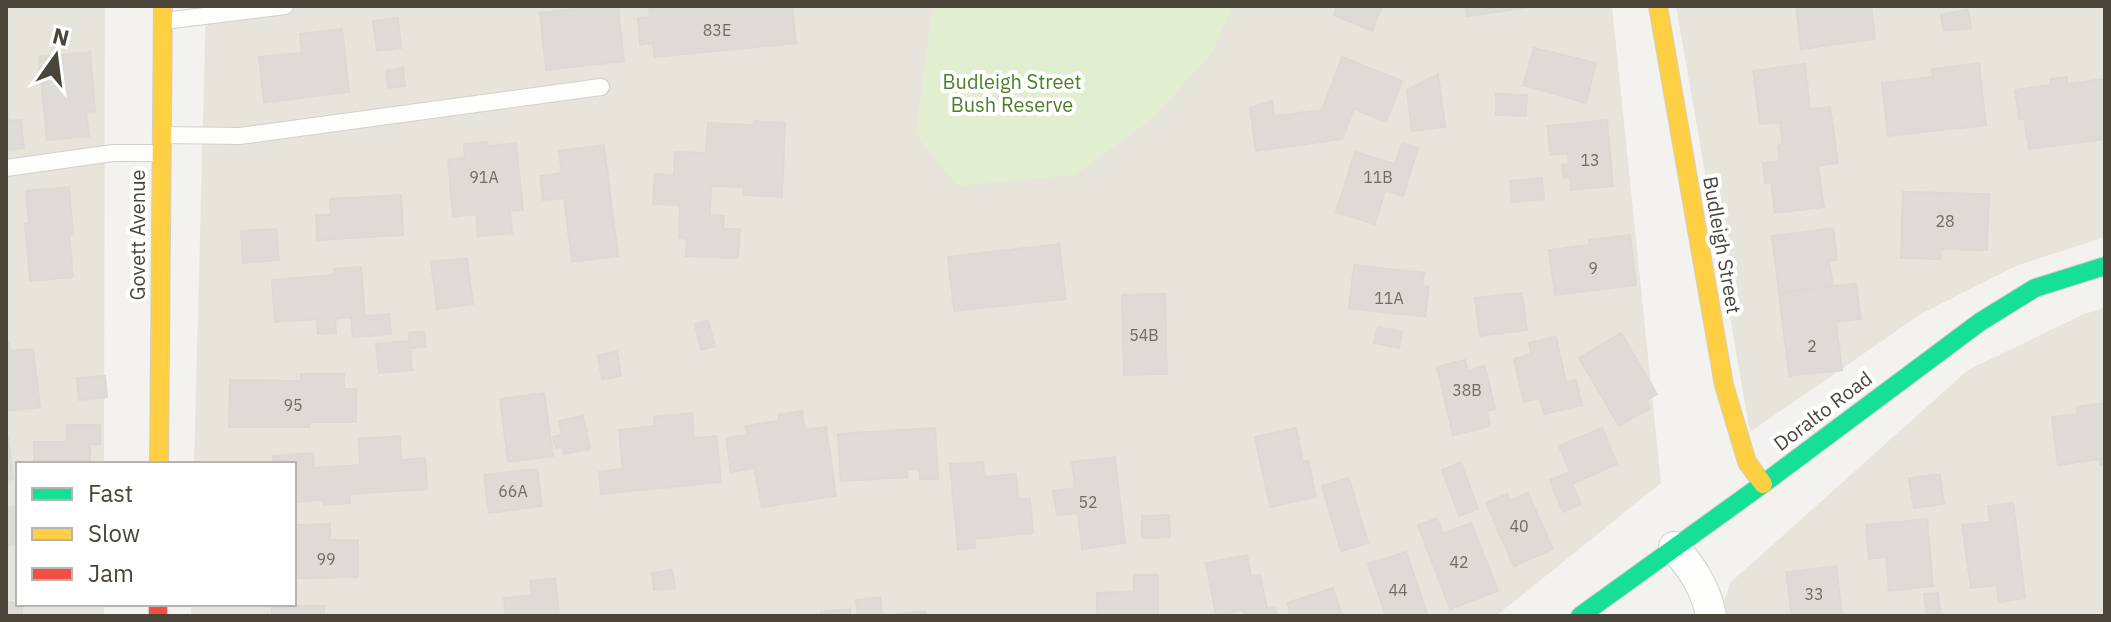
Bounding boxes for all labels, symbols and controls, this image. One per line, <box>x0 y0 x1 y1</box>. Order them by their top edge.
north arrow <box>16 16 96 96</box>
text: N <box>50 20 72 52</box>
house number: 83E <box>703 20 731 40</box>
park label: Budleigh Street Bush Reserve <box>943 68 1081 118</box>
house number: 13 <box>1580 150 1600 170</box>
house number: 91A <box>469 167 499 187</box>
house number: 11B <box>1363 167 1393 187</box>
street label: Govett Avenue <box>124 170 151 300</box>
street label: Budleigh Street <box>1697 174 1748 316</box>
house number: 28 <box>1935 211 1955 231</box>
house number: 9 <box>1588 258 1598 278</box>
house number: 11A <box>1374 288 1404 308</box>
house number: 54B <box>1129 325 1159 345</box>
house number: 2 <box>1807 336 1817 356</box>
street label: Doralto Road <box>1768 365 1877 457</box>
house number: 38B <box>1452 380 1482 400</box>
house number: 95 <box>283 395 303 415</box>
legend <box>16 462 296 606</box>
text: Fast <box>88 477 133 509</box>
house number: 66A <box>498 481 528 501</box>
house number: 52 <box>1078 492 1098 512</box>
house number: 40 <box>1509 516 1529 536</box>
text: Slow <box>88 517 140 549</box>
house number: 99 <box>316 549 336 569</box>
house number: 42 <box>1449 552 1469 572</box>
text: Jam <box>88 557 134 589</box>
house number: 44 <box>1388 580 1408 600</box>
house number: 33 <box>1804 584 1824 604</box>

